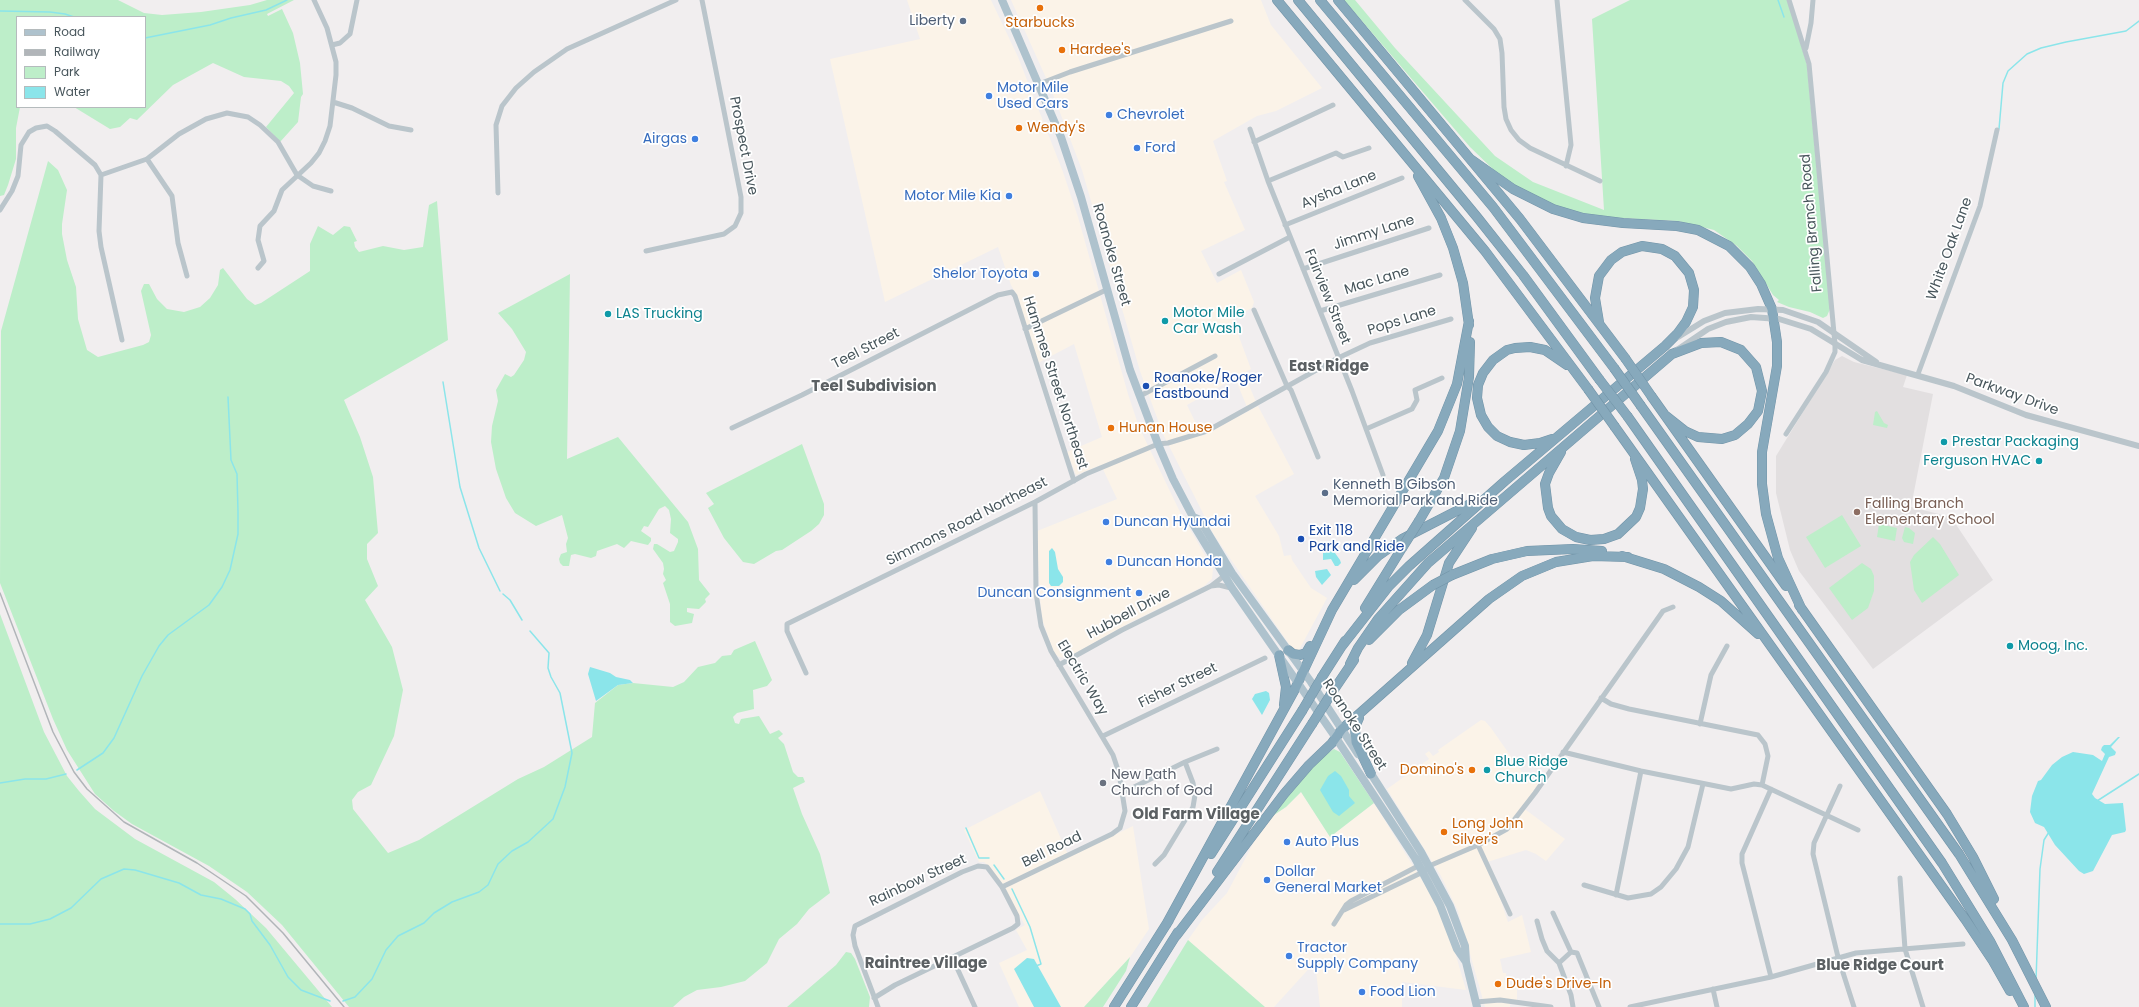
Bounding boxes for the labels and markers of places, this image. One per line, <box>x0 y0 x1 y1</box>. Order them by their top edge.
marker: Starbucks <box>1035 3 1045 13</box>
place label: Liberty <box>909 13 955 29</box>
place label: Starbucks <box>1005 15 1075 31</box>
marker: Liberty <box>958 16 968 26</box>
place label: Hardee's <box>1070 42 1131 58</box>
marker: Hardee's <box>1057 45 1067 55</box>
place label: Motor Mile Used Cars <box>997 80 1069 112</box>
marker: Motor Mile Used Cars <box>984 91 994 101</box>
place label: Chevrolet <box>1117 107 1185 123</box>
marker: Chevrolet <box>1104 110 1114 120</box>
place label: Wendy's <box>1027 120 1085 136</box>
marker: Wendy's <box>1014 123 1024 133</box>
place label: Airgas <box>643 131 687 147</box>
marker: Airgas <box>690 134 700 144</box>
place label: Ford <box>1145 140 1176 156</box>
marker: Ford <box>1132 143 1142 153</box>
place label: Motor Mile Kia <box>904 188 1001 204</box>
marker: Motor Mile Kia <box>1004 191 1014 201</box>
place label: Shelor Toyota <box>933 266 1028 282</box>
marker: Shelor Toyota <box>1031 269 1041 279</box>
place label: Motor Mile Car Wash <box>1173 305 1245 338</box>
place label: LAS Trucking <box>616 306 703 322</box>
marker: LAS Trucking <box>603 309 613 319</box>
marker: Motor Mile Car Wash <box>1160 316 1170 326</box>
place label: Roanoke/Roger Eastbound <box>1154 370 1262 402</box>
marker: Roanoke/Roger Eastbound <box>1141 381 1151 391</box>
place label: Hunan House <box>1119 420 1212 436</box>
marker: Hunan House <box>1106 423 1116 433</box>
place label: Prestar Packaging <box>1952 434 2079 450</box>
marker: Prestar Packaging <box>1939 437 1949 447</box>
place label: Ferguson HVAC <box>1923 453 2031 469</box>
marker: Ferguson HVAC <box>2034 456 2044 466</box>
place label: Kenneth B Gibson Memorial Park and Ride <box>1333 477 1498 510</box>
marker: Kenneth B Gibson Memorial Park and Ride <box>1320 488 1330 498</box>
place label: Falling Branch Elementary School <box>1865 496 1995 528</box>
marker: Falling Branch Elementary School <box>1852 507 1862 517</box>
place label: Duncan Hyundai <box>1114 514 1230 530</box>
marker: Duncan Hyundai <box>1101 517 1111 527</box>
place label: Exit 118 Park and Ride <box>1309 523 1404 556</box>
marker: Exit 118 Park and Ride <box>1296 534 1306 544</box>
place label: Duncan Honda <box>1117 554 1222 570</box>
marker: Duncan Honda <box>1104 557 1114 567</box>
place label: Duncan Consignment <box>977 585 1131 601</box>
marker: Duncan Consignment <box>1134 588 1144 598</box>
place label: Moog, Inc. <box>2018 638 2088 654</box>
marker: Moog, Inc. <box>2005 641 2015 651</box>
place label: Blue Ridge Church <box>1495 754 1568 786</box>
place label: Domino's <box>1400 762 1464 778</box>
marker: Domino's <box>1467 765 1477 775</box>
marker: Blue Ridge Church <box>1482 765 1492 775</box>
place label: New Path Church of God <box>1111 767 1213 800</box>
marker: New Path Church of God <box>1098 778 1108 788</box>
place label: Long John Silver's <box>1452 816 1523 848</box>
marker: Long John Silver's <box>1439 827 1449 837</box>
place label: Auto Plus <box>1295 834 1359 850</box>
marker: Auto Plus <box>1282 837 1292 847</box>
place label: Dollar General Market <box>1275 864 1382 896</box>
marker: Dollar General Market <box>1262 875 1272 885</box>
place label: Tractor Supply Company <box>1297 940 1418 972</box>
marker: Tractor Supply Company <box>1284 951 1294 961</box>
place label: Dude's Drive-In <box>1506 976 1611 992</box>
marker: Dude's Drive-In <box>1493 979 1503 989</box>
place label: Food Lion <box>1370 984 1436 1000</box>
marker: Food Lion <box>1357 987 1367 997</box>

